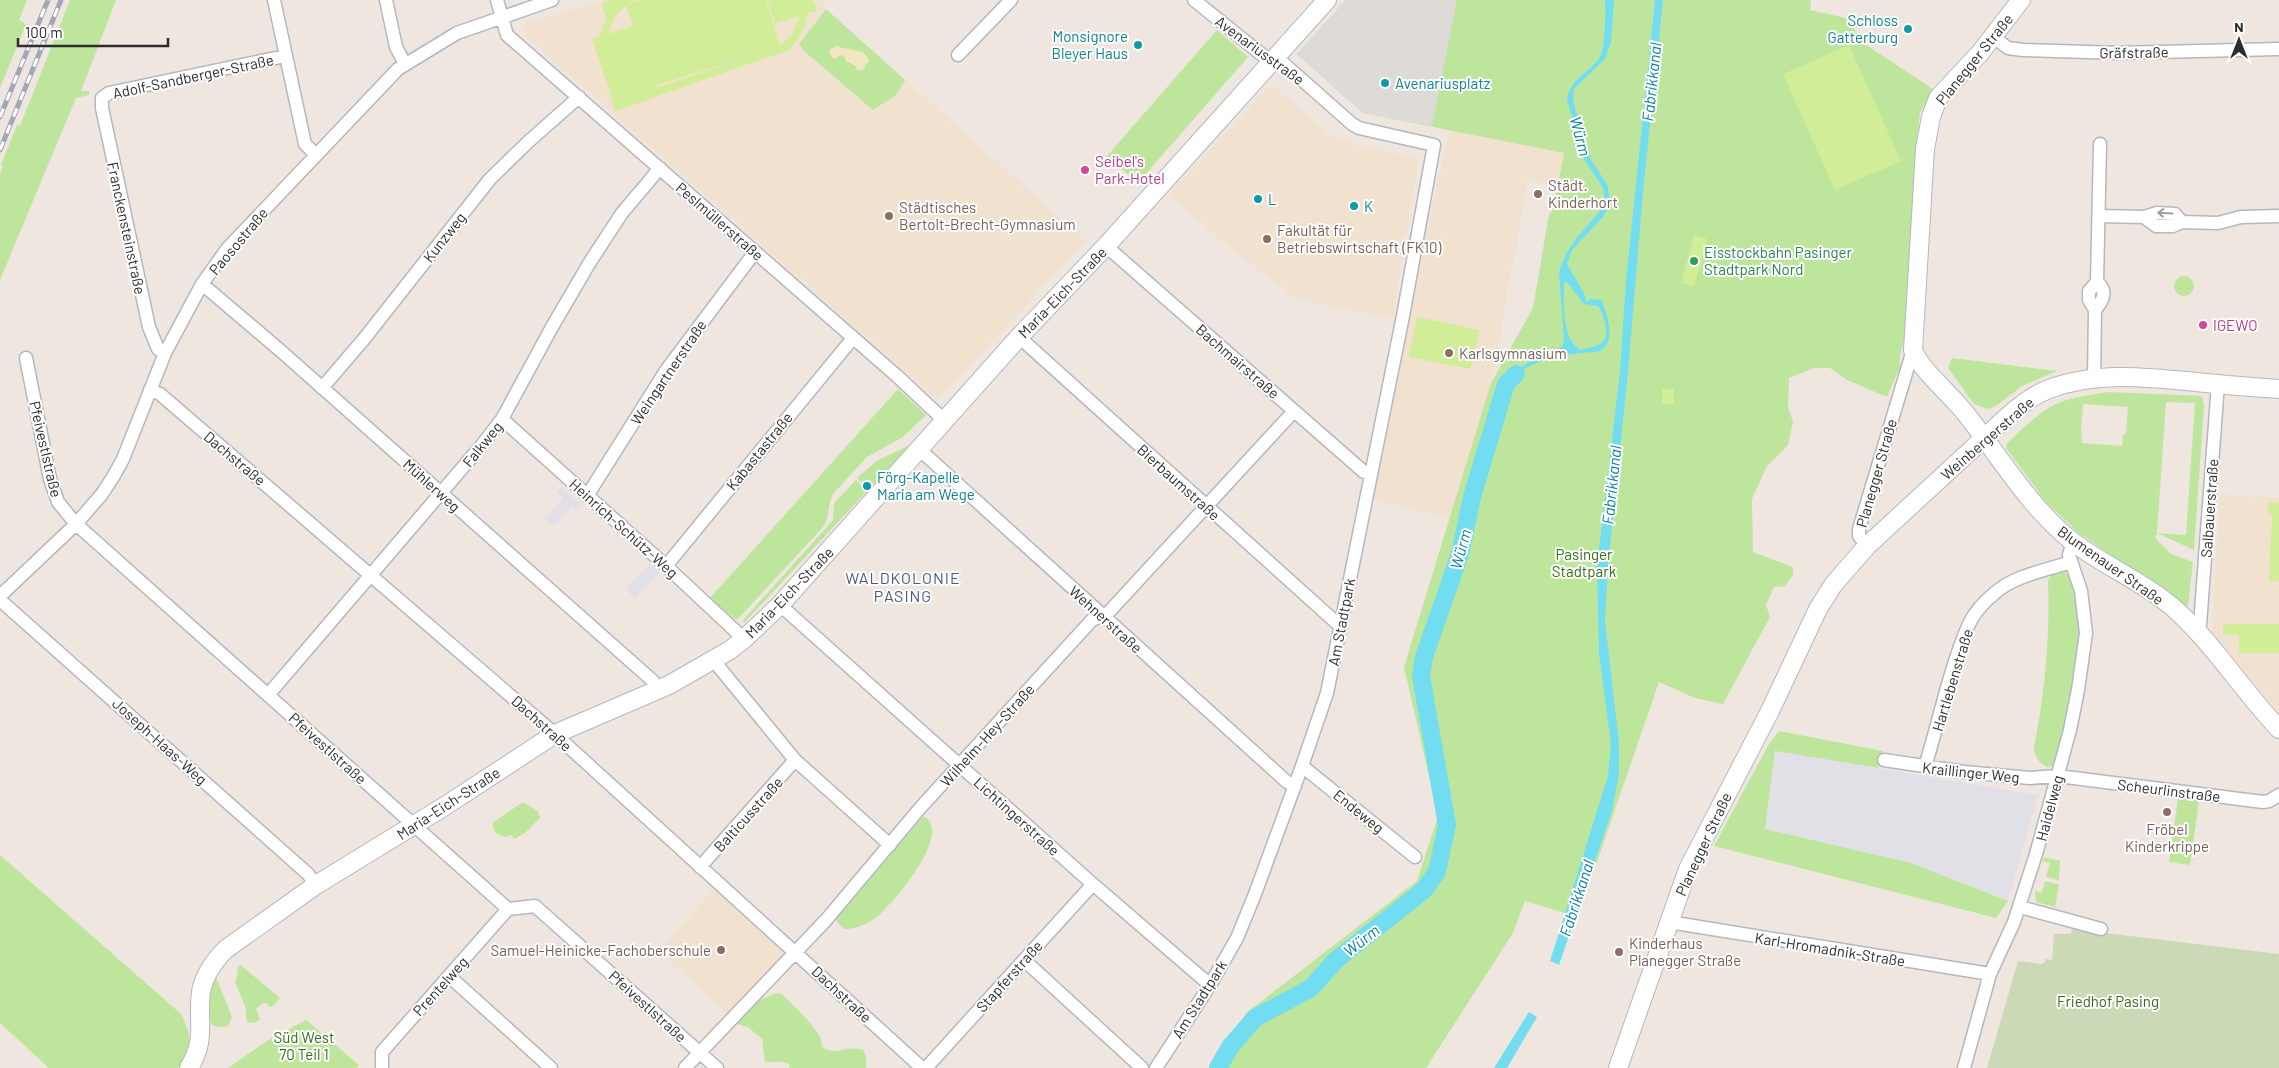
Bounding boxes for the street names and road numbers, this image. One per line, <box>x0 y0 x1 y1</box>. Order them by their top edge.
street label: Planegger Straße <box>1932 10 2016 108</box>
street label: Avenariusstraße <box>1212 12 1308 88</box>
street label: Gräfstraße <box>2099 42 2169 62</box>
street label: Adolf-Sandberger-Straße <box>111 50 275 102</box>
street label: Franckensteinstraße <box>104 160 150 296</box>
street label: Peslmüllerstraße <box>673 178 767 264</box>
street label: Paosostraße <box>205 204 271 278</box>
street label: Kunzweg <box>419 208 469 266</box>
street label: Maria-Eich-Straße <box>1014 243 1110 341</box>
street label: Weingartnerstraße <box>626 316 710 428</box>
street label: Bachmairstraße <box>1193 320 1283 402</box>
street label: Weinbergerstraße <box>1937 393 2037 483</box>
street label: Pfeivestlstraße <box>26 399 66 499</box>
street label: Kabastastraße <box>722 408 796 494</box>
street label: Planegger Straße <box>1852 417 1900 529</box>
street label: Falkweg <box>458 418 506 470</box>
street label: Dachstraße <box>201 427 269 489</box>
street label: Bierbaumstraße <box>1134 440 1224 524</box>
street label: Mühlerweg <box>400 455 464 515</box>
street label: Salbauerstraße <box>2197 458 2221 558</box>
street label: Heinrich-Schütz-Weg <box>566 474 682 582</box>
street label: Blumenauer Straße <box>2055 522 2167 608</box>
street label: Maria-Eich-Straße <box>741 543 837 641</box>
street label: Am Stadtpark <box>1324 576 1358 667</box>
street label: Wehnerstraße <box>1066 582 1146 656</box>
street label: Hartlebenstraße <box>1928 627 1976 733</box>
street label: Wilhelm-Hey-Straße <box>936 680 1038 790</box>
street label: Dachstraße <box>508 691 576 755</box>
street label: Joseph-Haas-Weg <box>109 694 211 788</box>
street label: Pfeivestlstraße <box>285 708 371 788</box>
street label: Kraillinger Weg <box>1921 758 2021 786</box>
street label: Maria-Eich-Straße <box>393 763 503 843</box>
street label: Balticusstraße <box>710 773 786 855</box>
street label: Lichtingerstraße <box>970 773 1064 859</box>
street label: Haidelweg <box>2032 773 2066 843</box>
street label: Scheurlinstraße <box>2117 775 2221 805</box>
street label: Endeweg <box>1330 785 1388 837</box>
street label: Planegger Straße <box>1671 789 1735 899</box>
street label: Karl-Hromadnik-Straße <box>1754 928 1906 970</box>
street label: Stapferstraße <box>972 936 1046 1016</box>
street label: Prentelweg <box>409 953 471 1019</box>
street label: Am Stadtpark <box>1168 956 1230 1041</box>
street label: Dachstraße <box>808 962 876 1026</box>
street label: Pfeivestlstraße <box>605 966 691 1046</box>

